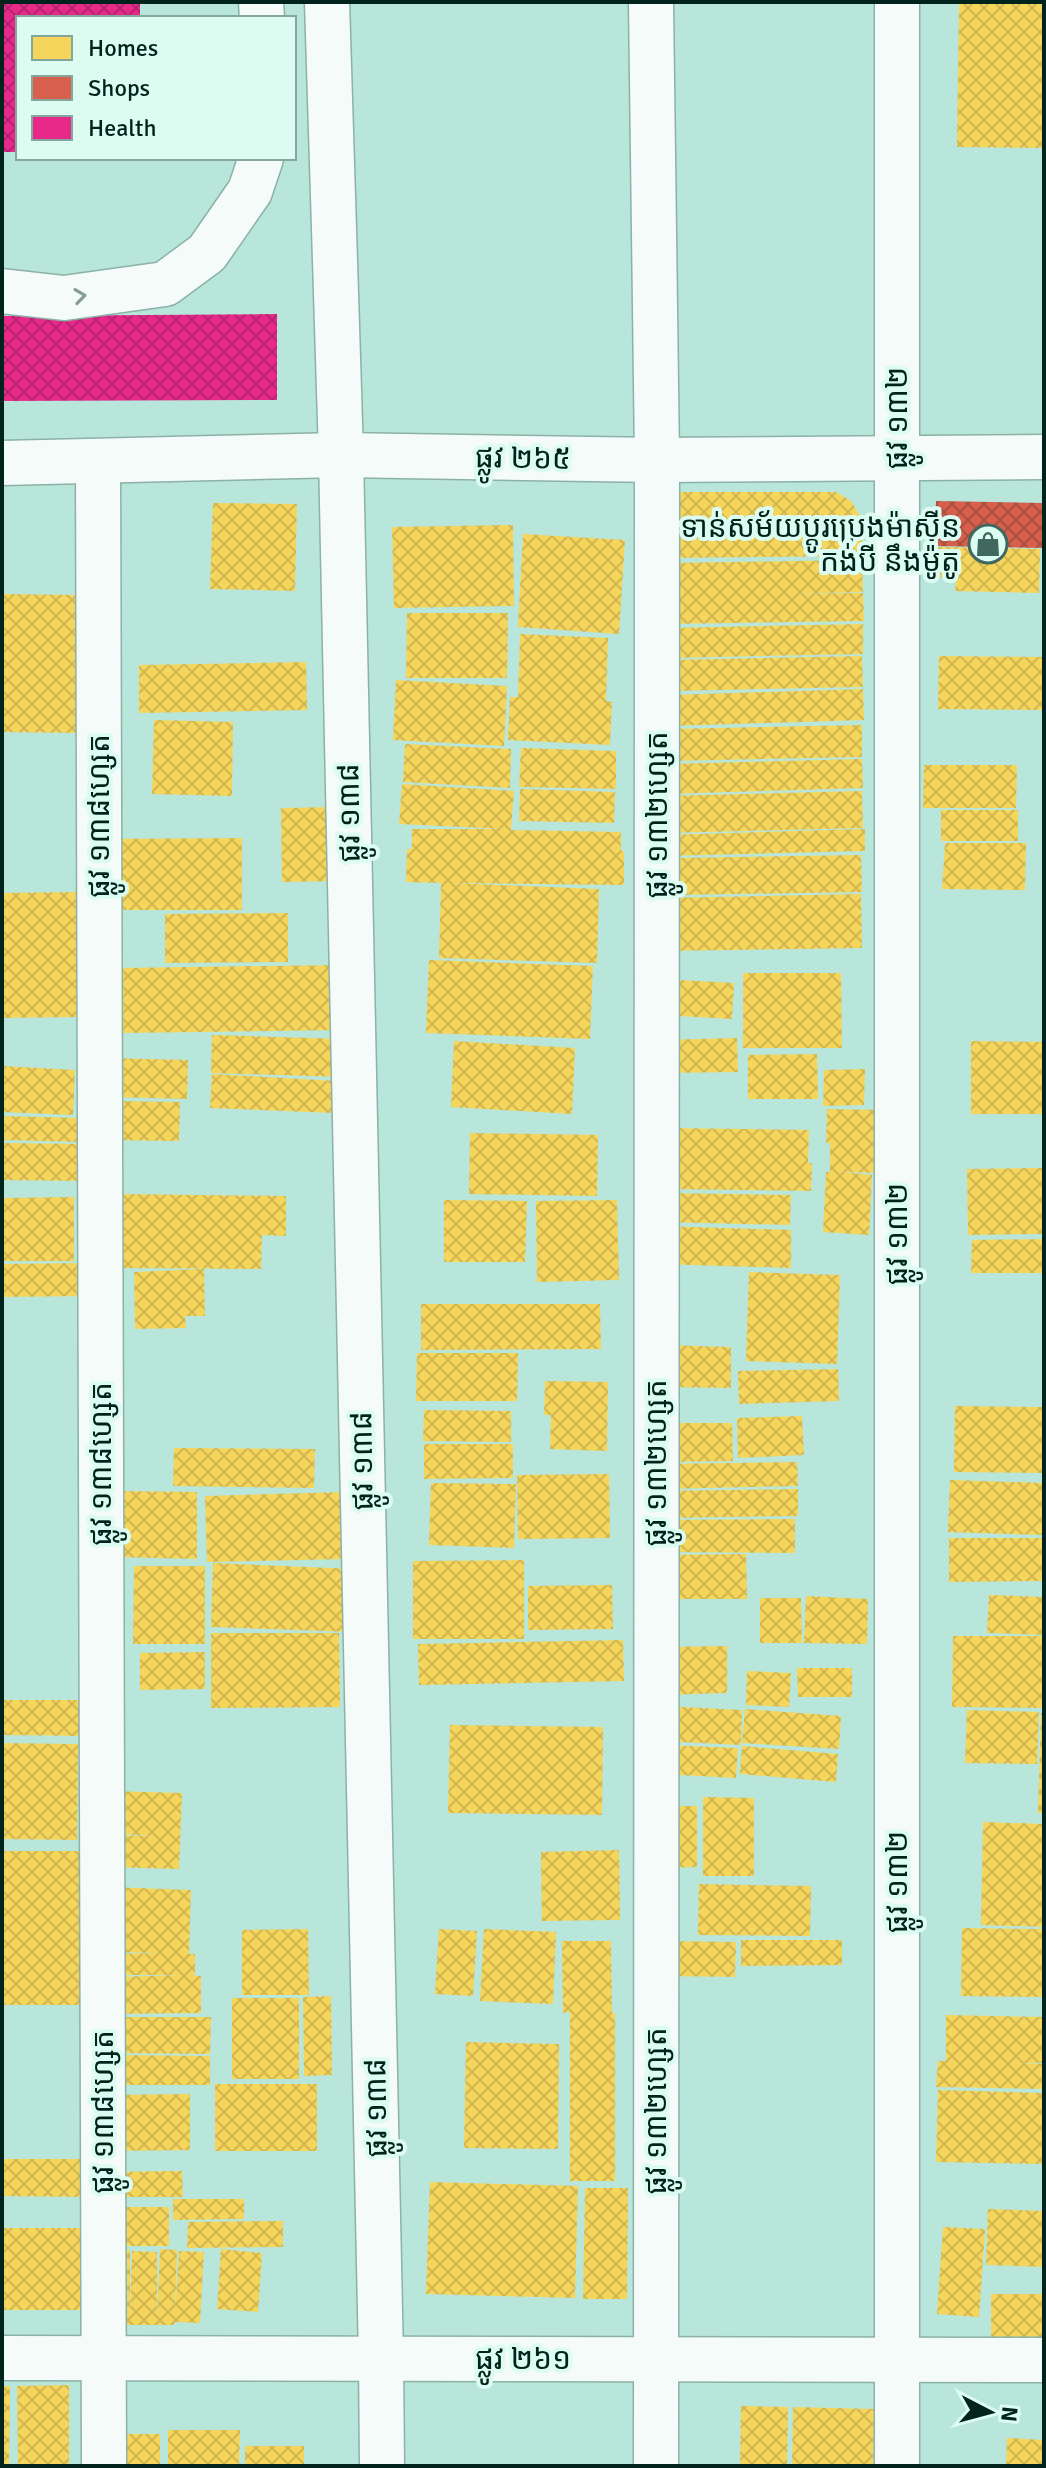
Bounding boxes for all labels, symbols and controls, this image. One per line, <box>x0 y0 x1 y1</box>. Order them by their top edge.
legend <box>16 16 296 160</box>
text: Homes <box>88 33 158 63</box>
text: Shops <box>88 73 150 103</box>
text: Health <box>88 113 157 143</box>
one-way arrow <box>73 287 86 304</box>
street label: ផ្លូវ ១៣២ <box>879 367 923 469</box>
street label: ផ្លូវ ២៦៥ <box>475 439 571 485</box>
place label: ទាន់សម័យប្តូរប្រេងម៉ាសុីន កង់បី នឹងម៉ូតូ <box>680 509 960 580</box>
shop icon: ទាន់សម័យប្តូរប្រេងម៉ាសុីន កង់បី នឹងម៉ូតូ <box>967 523 1009 565</box>
street label: ផ្លូវ ១៣២ហ្សេត <box>639 731 683 899</box>
street label: ផ្លូវ ១៣៨ហ្សេត <box>81 734 125 898</box>
street label: ផ្លូវ ១៣៨ <box>330 763 376 863</box>
street label: ផ្លូវ ១៣២ <box>879 1183 923 1285</box>
street label: ផ្លូវ ១៣២ហ្សេត <box>638 1379 682 1547</box>
street label: ផ្លូវ ១៣៨ហ្សេត <box>83 1382 127 1546</box>
street label: ផ្លូវ ១៣៨ <box>343 1411 389 1511</box>
street label: ផ្លូវ ១៣២ <box>879 1831 923 1933</box>
street label: ផ្លូវ ១៣២ហ្សេត <box>638 2027 682 2195</box>
street label: ផ្លូវ ១៣៨ហ្សេត <box>85 2030 129 2194</box>
street label: ផ្លូវ ១៣៨ <box>357 2058 403 2158</box>
street label: ផ្លូវ ២៦១ <box>475 2341 571 2385</box>
north arrow <box>950 2372 1030 2452</box>
text: N <box>995 2405 1024 2423</box>

